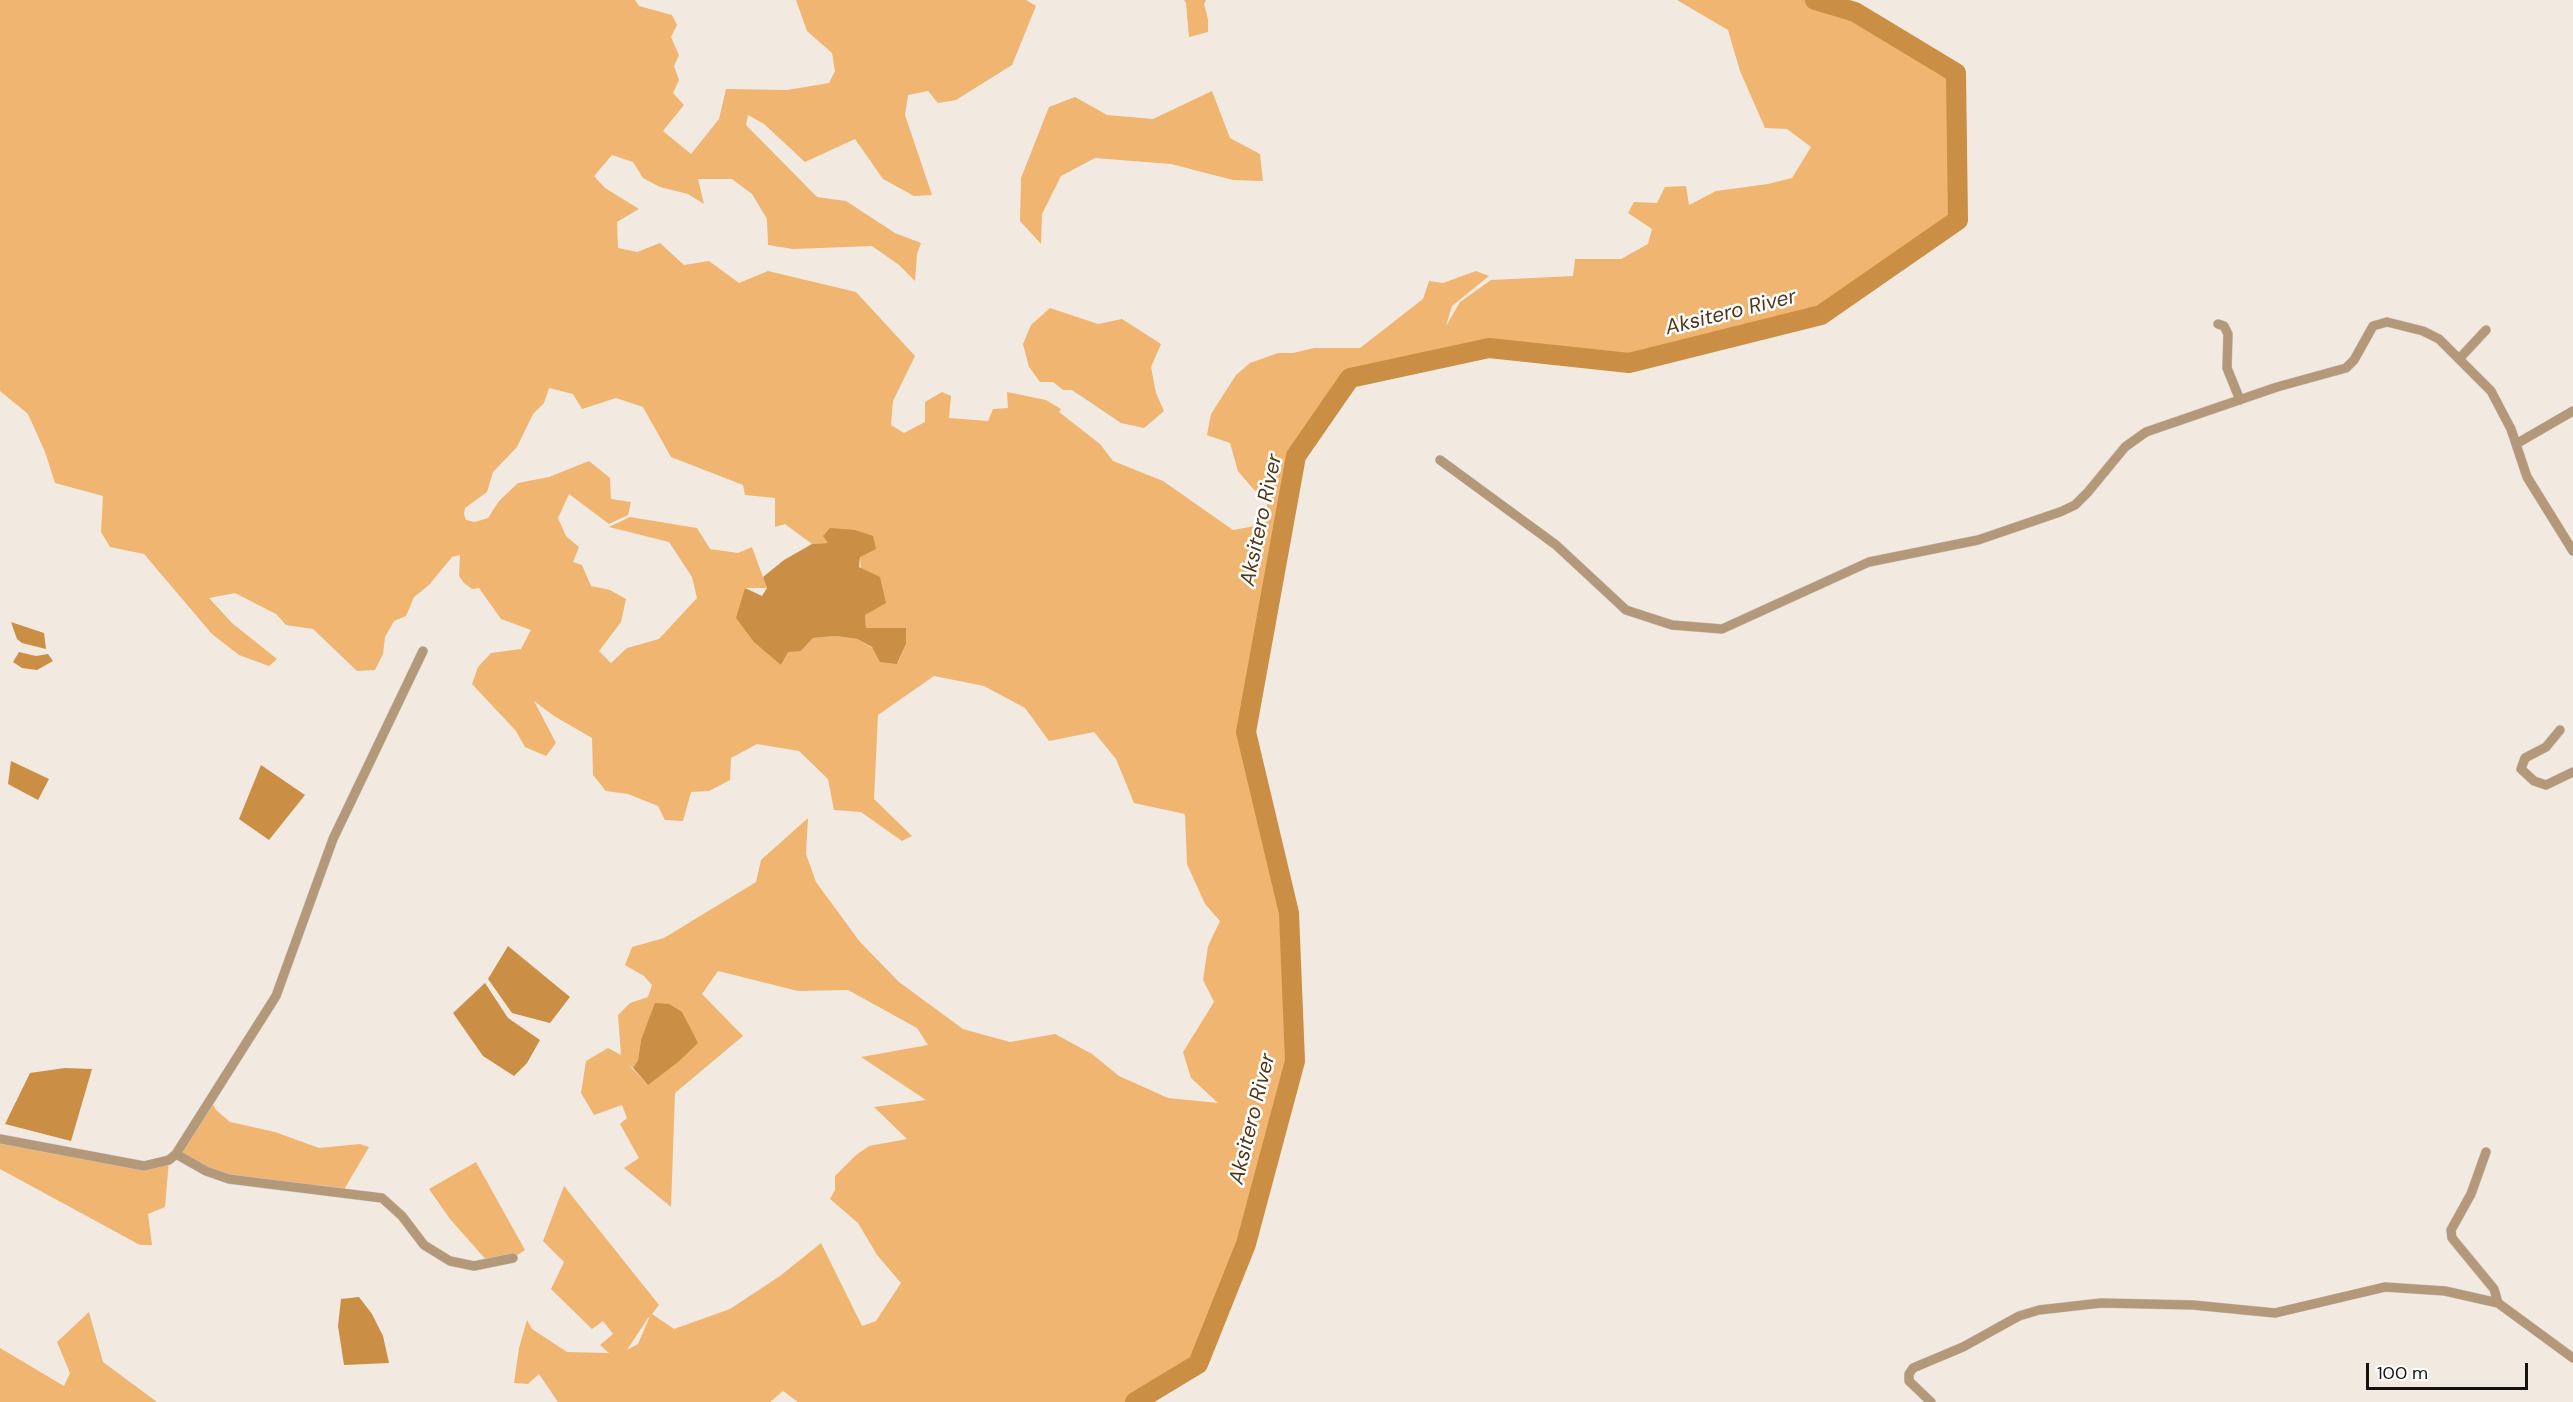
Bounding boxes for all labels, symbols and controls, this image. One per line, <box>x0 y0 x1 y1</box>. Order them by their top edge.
water label: Aksitero River <box>1663 285 1799 341</box>
water label: Aksitero River <box>1236 452 1288 588</box>
water label: Aksitero River <box>1225 1051 1281 1187</box>
scale bar <box>2369 1351 2531 1389</box>
text: 100 m <box>2377 1361 2428 1385</box>

